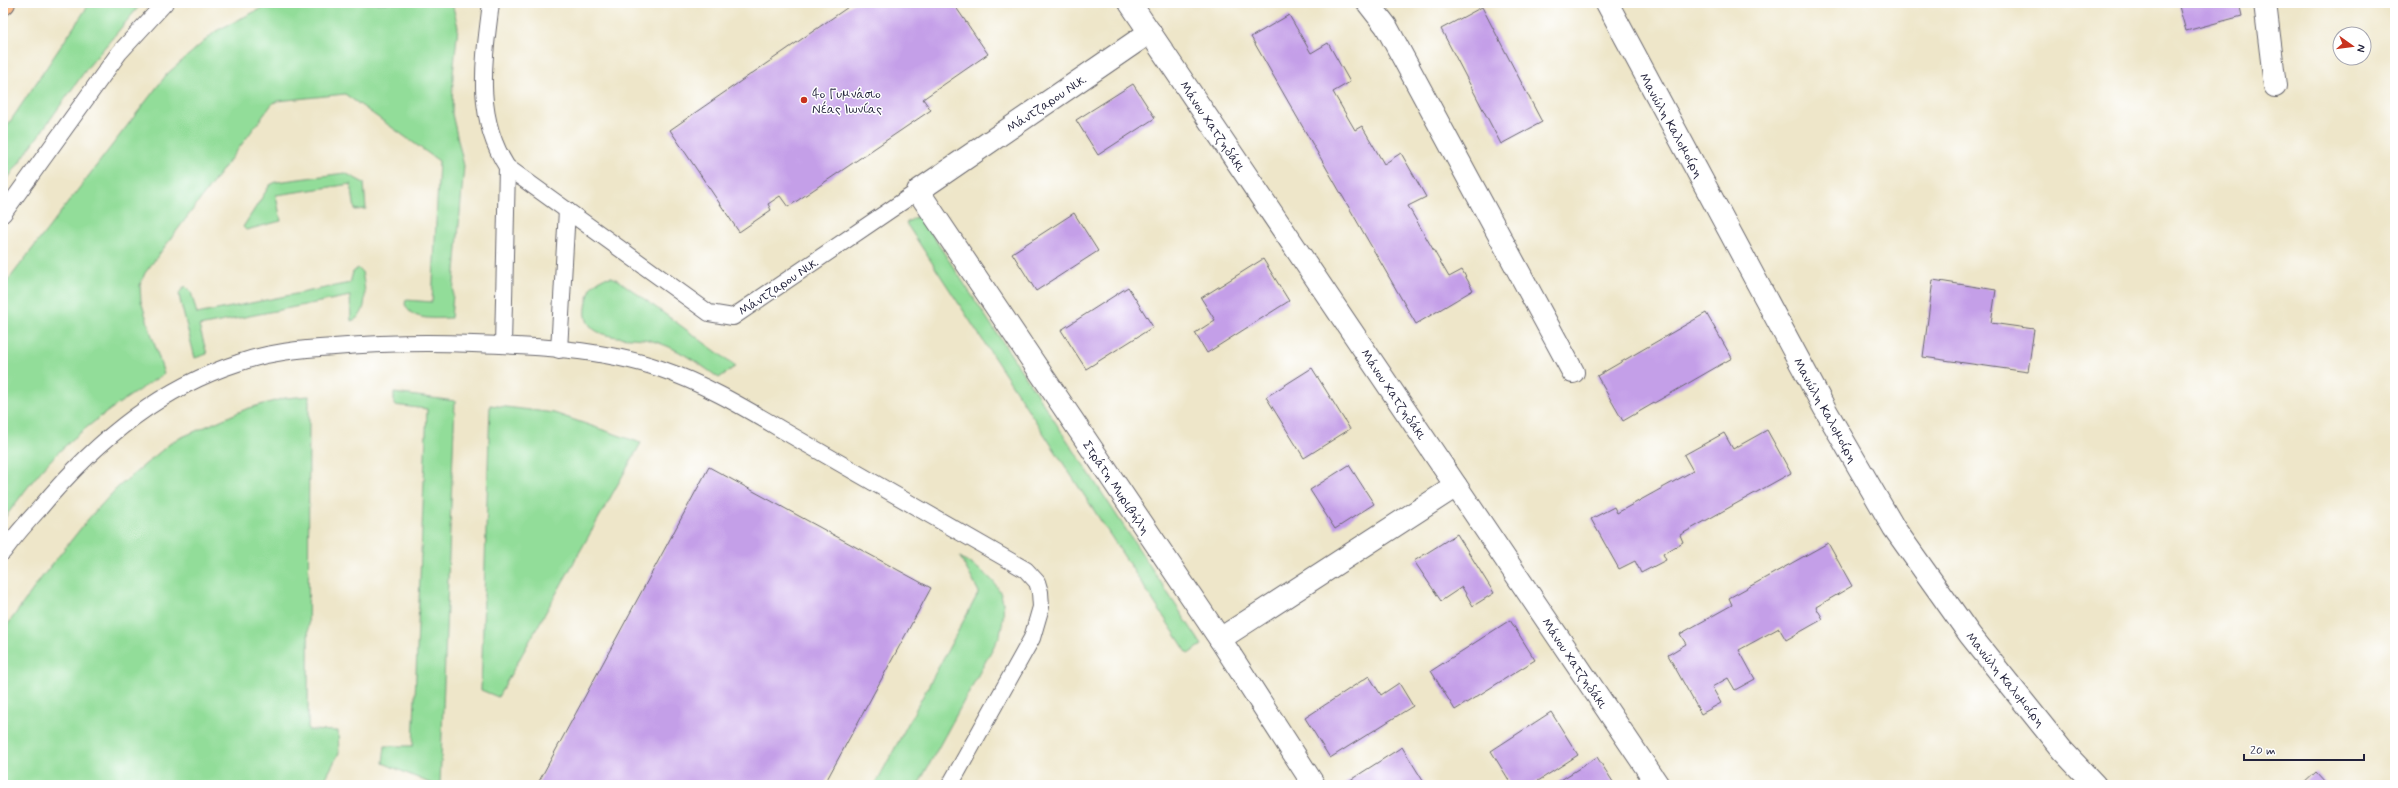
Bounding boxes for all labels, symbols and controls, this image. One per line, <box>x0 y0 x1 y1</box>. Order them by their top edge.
north arrow <box>2332 26 2372 66</box>
text: N <box>2353 43 2368 53</box>
street label: Μανώλη Καλομοίρη <box>1635 70 1707 181</box>
street label: Μάντζαρου Νικ. <box>1004 71 1090 137</box>
street label: Μάνου Χατζηδάκι <box>1175 78 1249 176</box>
place label: 4ο Γυμνάσιο Νέας Ιωνίας <box>812 86 882 118</box>
marker: 4ο Γυμνάσιο Νέας Ιωνίας <box>799 95 809 105</box>
street label: Μάντζαρου Νικ. <box>736 254 822 320</box>
street label: Μάνου Χατζηδάκι <box>1356 346 1430 444</box>
street label: Μανώλη Καλομοίρη <box>1789 355 1861 466</box>
street label: Στράτη Μυριβήλη <box>1078 438 1154 538</box>
street label: Μάνου Χατζηδάκι <box>1537 615 1611 713</box>
street label: Μανώλη Καλομοίρη <box>1961 629 2048 731</box>
scale bar <box>2244 736 2364 762</box>
text: 20 m <box>2250 743 2276 759</box>

